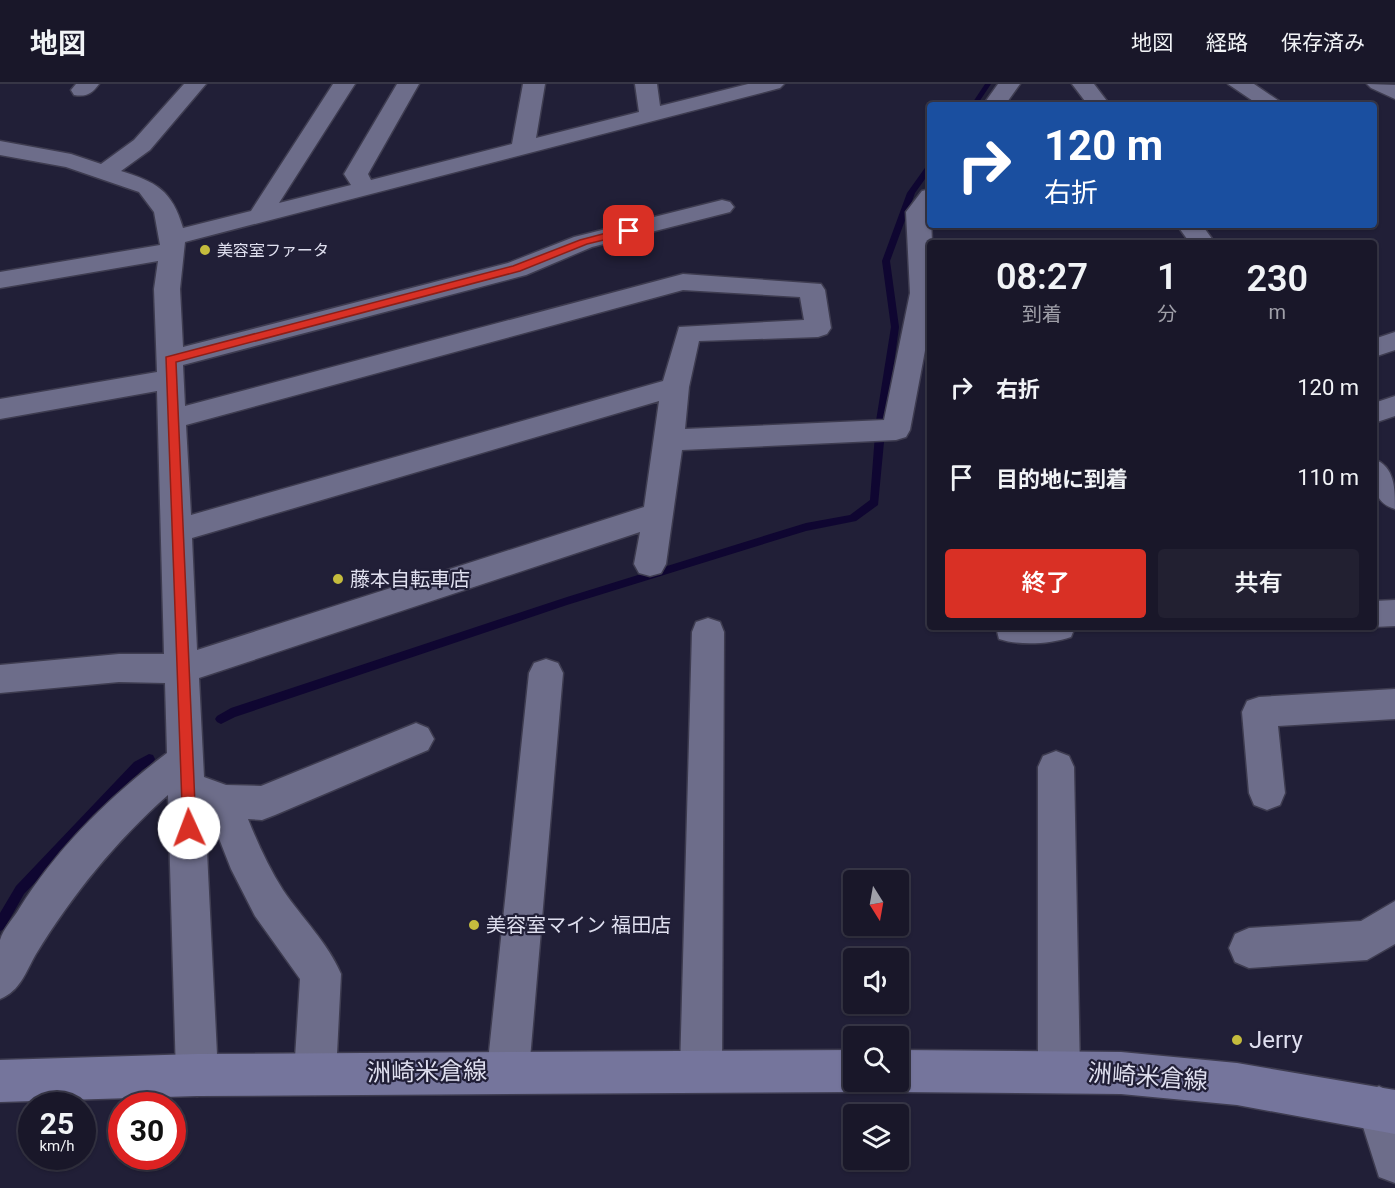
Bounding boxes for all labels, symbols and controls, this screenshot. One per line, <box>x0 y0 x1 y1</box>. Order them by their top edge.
text: 地図 <box>30 27 86 60</box>
text: 地図 <box>1131 31 1173 55</box>
text: 経路 <box>1206 31 1248 55</box>
text: 保存済み <box>1281 31 1365 55</box>
text: 120 m <box>1044 121 1163 170</box>
icon: right <box>945 126 1023 204</box>
text: 右折 <box>1044 177 1098 209</box>
pin <box>603 205 654 256</box>
icon: arrive <box>612 214 645 247</box>
place label: 美容室ファータ <box>217 241 329 260</box>
marker: 美容室ファータ <box>198 243 212 257</box>
text: 08:27 <box>996 256 1088 298</box>
text: 1 <box>1157 256 1177 298</box>
text: 230 <box>1246 258 1308 300</box>
text: m <box>1268 300 1286 324</box>
text: 到着 <box>1022 302 1062 326</box>
text: 分 <box>1157 302 1177 326</box>
icon: right <box>945 371 978 404</box>
text: 120 m <box>1297 375 1359 400</box>
text: 右折 <box>996 377 1040 402</box>
icon: arrive <box>945 461 978 494</box>
text: 110 m <box>1297 465 1359 490</box>
text: 目的地に到着 <box>996 467 1128 492</box>
button: 終了 <box>945 549 1146 618</box>
button: 共有 <box>1158 549 1359 618</box>
place label: 藤本自転車店 <box>350 567 470 591</box>
marker: 藤本自転車店 <box>331 572 345 586</box>
position arrow <box>157 796 221 860</box>
north arrow <box>843 870 909 936</box>
map controls <box>843 870 909 1170</box>
place label: 美容室マイン 福田店 <box>486 913 671 937</box>
marker: 美容室マイン 福田店 <box>467 918 481 932</box>
button: sound <box>843 948 909 1014</box>
button: search <box>843 1026 909 1092</box>
place label: Jerry <box>1249 1026 1303 1054</box>
marker: Jerry <box>1230 1033 1244 1047</box>
street label: 洲崎米倉線 <box>367 1057 487 1087</box>
street label: 洲崎米倉線 <box>1087 1059 1209 1095</box>
speed limit sign: 30 <box>108 1092 186 1170</box>
button: layers <box>843 1104 909 1170</box>
text: 25 <box>40 1106 74 1141</box>
text: km/h <box>39 1137 75 1155</box>

